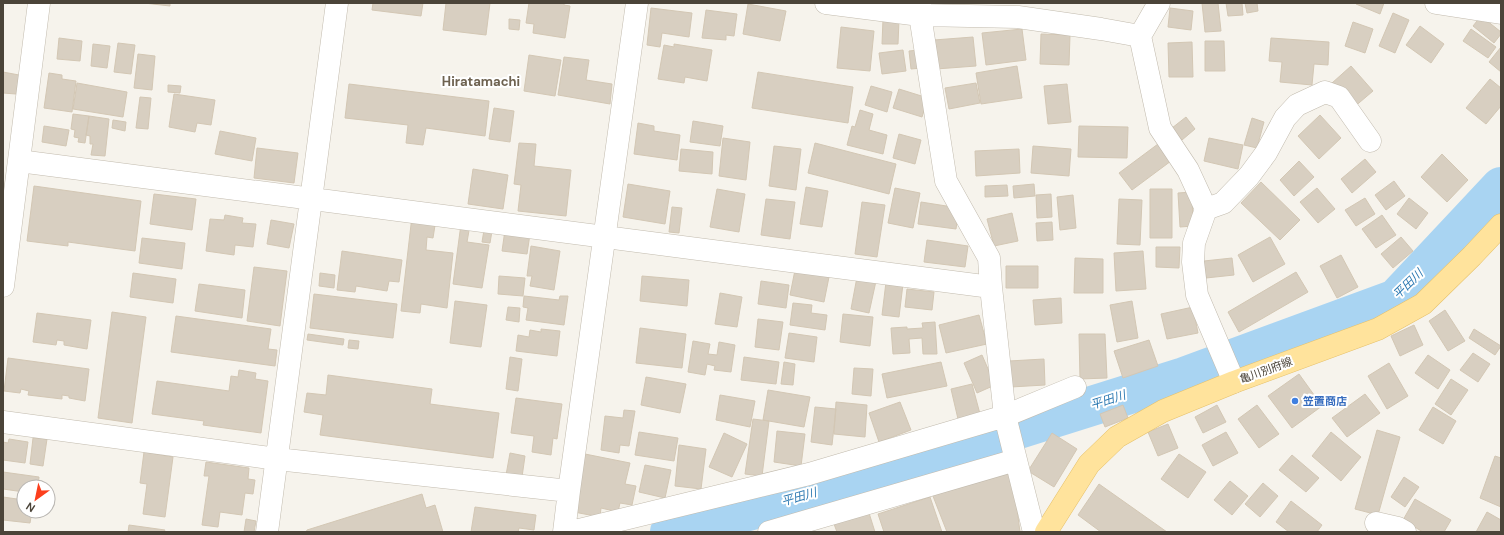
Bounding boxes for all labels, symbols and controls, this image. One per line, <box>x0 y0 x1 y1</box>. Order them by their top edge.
district label: Hiratamachi <box>442 73 520 90</box>
water label: 平田川 <box>1389 264 1428 302</box>
street label: 亀川別府線 <box>1238 354 1294 386</box>
water label: 平田川 <box>1088 386 1129 413</box>
place label: 笠置商店 <box>1302 394 1347 408</box>
marker: 笠置商店 <box>1290 396 1300 406</box>
north arrow <box>16 479 56 519</box>
water label: 平田川 <box>779 484 820 510</box>
text: N <box>23 499 38 515</box>

